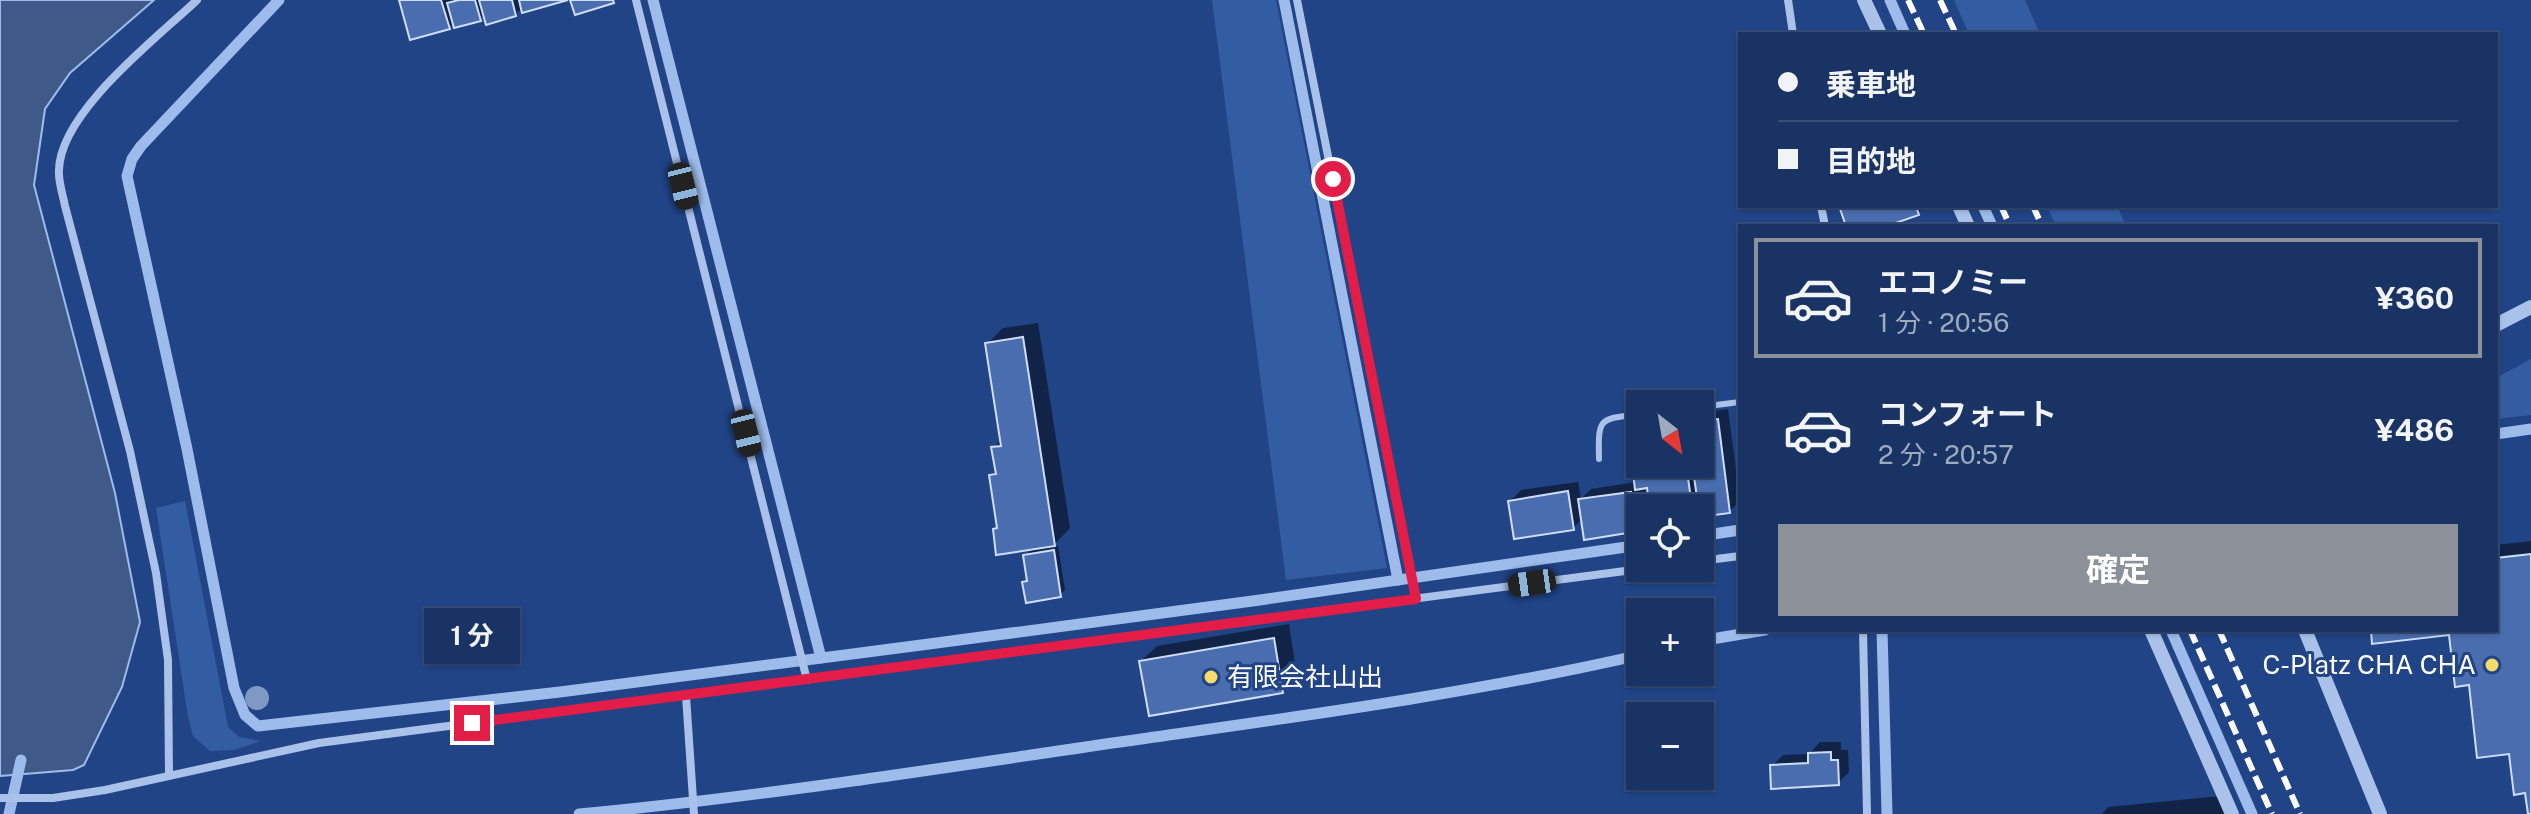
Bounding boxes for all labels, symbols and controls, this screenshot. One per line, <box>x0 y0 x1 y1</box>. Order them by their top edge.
text: 乗車地 <box>1826 66 1916 102</box>
text: 目的地 <box>1826 143 1916 179</box>
car <box>666 160 700 212</box>
route start <box>1315 161 1351 197</box>
icon: car <box>1782 262 1854 334</box>
text: エコノミー <box>1878 264 2028 300</box>
text: ¥360 <box>2375 280 2454 316</box>
text: 1 分 · 20:56 <box>1878 307 2009 338</box>
north arrow <box>1626 390 1714 478</box>
map controls <box>1626 390 1714 790</box>
icon: car <box>1782 394 1854 466</box>
text: コンフォート <box>1878 396 2057 432</box>
car <box>729 407 763 459</box>
text: ¥486 <box>2375 412 2454 448</box>
text: 2 分 · 20:57 <box>1878 439 2014 470</box>
button: locate <box>1626 494 1714 582</box>
button: 確定 <box>1778 524 2458 616</box>
car <box>1507 568 1557 598</box>
button: + <box>1626 598 1714 686</box>
callout: 1 分 <box>424 607 520 663</box>
text: 1 分 <box>451 620 494 651</box>
place label: C-Platz CHA CHA <box>2262 649 2476 680</box>
marker: C-Platz CHA CHA <box>2483 656 2501 674</box>
place label: 有限会社山出 <box>1227 661 1383 692</box>
marker: 有限会社山出 <box>1202 668 1220 686</box>
button: − <box>1626 702 1714 790</box>
route end <box>454 705 490 741</box>

